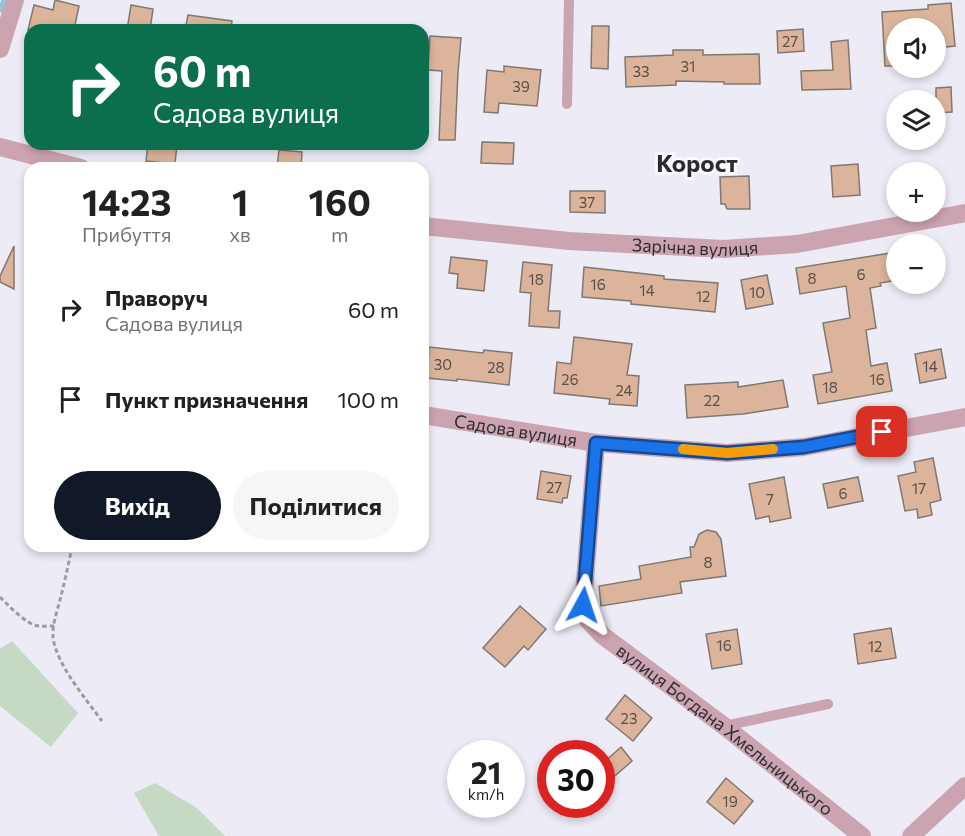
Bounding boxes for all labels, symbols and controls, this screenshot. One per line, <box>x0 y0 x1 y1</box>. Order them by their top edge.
map controls <box>886 18 946 294</box>
button: sound <box>886 18 946 78</box>
house number: 27 <box>782 32 798 50</box>
text: 60 m <box>153 44 252 96</box>
icon: right <box>54 48 132 126</box>
house number: 31 <box>681 57 695 75</box>
house number: 33 <box>632 62 650 80</box>
house number: 39 <box>512 77 530 95</box>
button: layers <box>886 90 946 150</box>
text: Садова вулиця <box>153 96 339 129</box>
district label: Корост <box>656 148 738 177</box>
button: + <box>886 162 946 222</box>
text: 14:23 <box>82 179 171 223</box>
text: 1 <box>232 179 248 223</box>
text: 160 <box>309 179 371 223</box>
house number: 37 <box>579 193 595 211</box>
text: Прибуття <box>82 222 171 246</box>
text: хв <box>229 222 251 246</box>
text: m <box>331 222 349 246</box>
street label: Зарічна вулиця <box>631 233 759 260</box>
button: − <box>886 234 946 294</box>
house number: 6 <box>856 265 866 283</box>
house number: 8 <box>807 269 817 287</box>
house number: 18 <box>528 270 544 288</box>
house number: 16 <box>590 275 606 293</box>
house number: 14 <box>639 281 655 299</box>
house number: 10 <box>749 283 765 301</box>
text: Праворуч <box>105 284 208 311</box>
house number: 12 <box>696 287 710 305</box>
icon: right <box>54 293 87 326</box>
text: 60 m <box>348 296 399 323</box>
text: Садова вулиця <box>105 311 243 335</box>
house number: 30 <box>434 355 452 373</box>
house number: 14 <box>922 357 938 375</box>
house number: 28 <box>487 358 505 376</box>
house number: 26 <box>561 370 579 388</box>
house number: 16 <box>869 370 885 388</box>
house number: 18 <box>822 378 838 396</box>
house number: 24 <box>615 381 633 399</box>
icon: arrive <box>54 383 87 416</box>
text: Пункт призначення <box>105 386 308 413</box>
text: 100 m <box>337 386 399 413</box>
house number: 22 <box>704 391 720 409</box>
pin <box>856 406 907 457</box>
street label: Садова вулиця <box>453 409 579 451</box>
icon: arrive <box>865 415 898 448</box>
button: Вихід <box>54 471 221 540</box>
button: Поділитися <box>233 471 399 540</box>
house number: 27 <box>546 478 562 496</box>
house number: 17 <box>912 479 926 497</box>
house number: 6 <box>838 484 848 502</box>
house number: 7 <box>766 490 774 508</box>
house number: 8 <box>703 553 713 571</box>
position arrow <box>551 573 615 637</box>
house number: 16 <box>716 636 732 654</box>
house number: 12 <box>868 637 882 655</box>
street label: вулиця Богдана Хмельницького <box>612 639 838 820</box>
house number: 23 <box>621 709 637 727</box>
speed limit sign: 30 <box>537 740 615 818</box>
text: 21 <box>471 753 501 790</box>
text: km/h <box>468 785 504 803</box>
house number: 19 <box>722 792 738 810</box>

